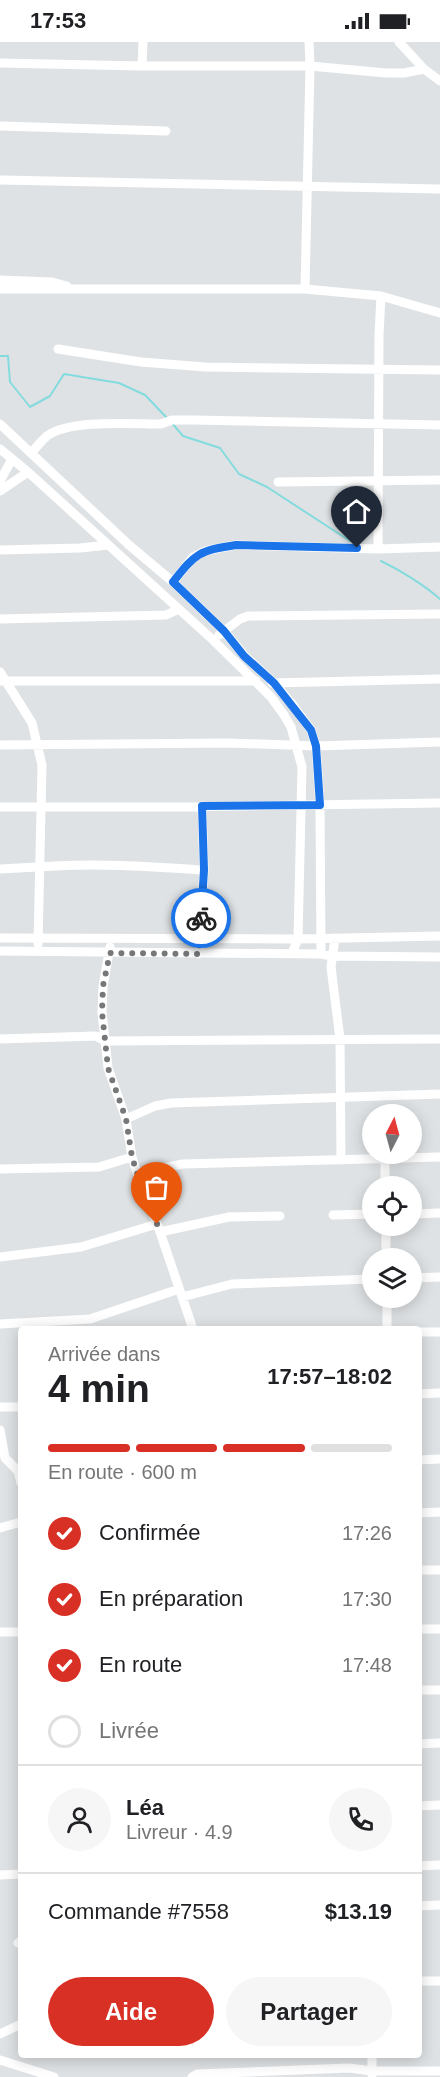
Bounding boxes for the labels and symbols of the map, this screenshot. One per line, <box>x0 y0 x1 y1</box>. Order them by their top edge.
pin <box>331 486 382 548</box>
courier <box>171 888 231 948</box>
north arrow <box>362 1104 422 1164</box>
pin <box>131 1162 182 1224</box>

